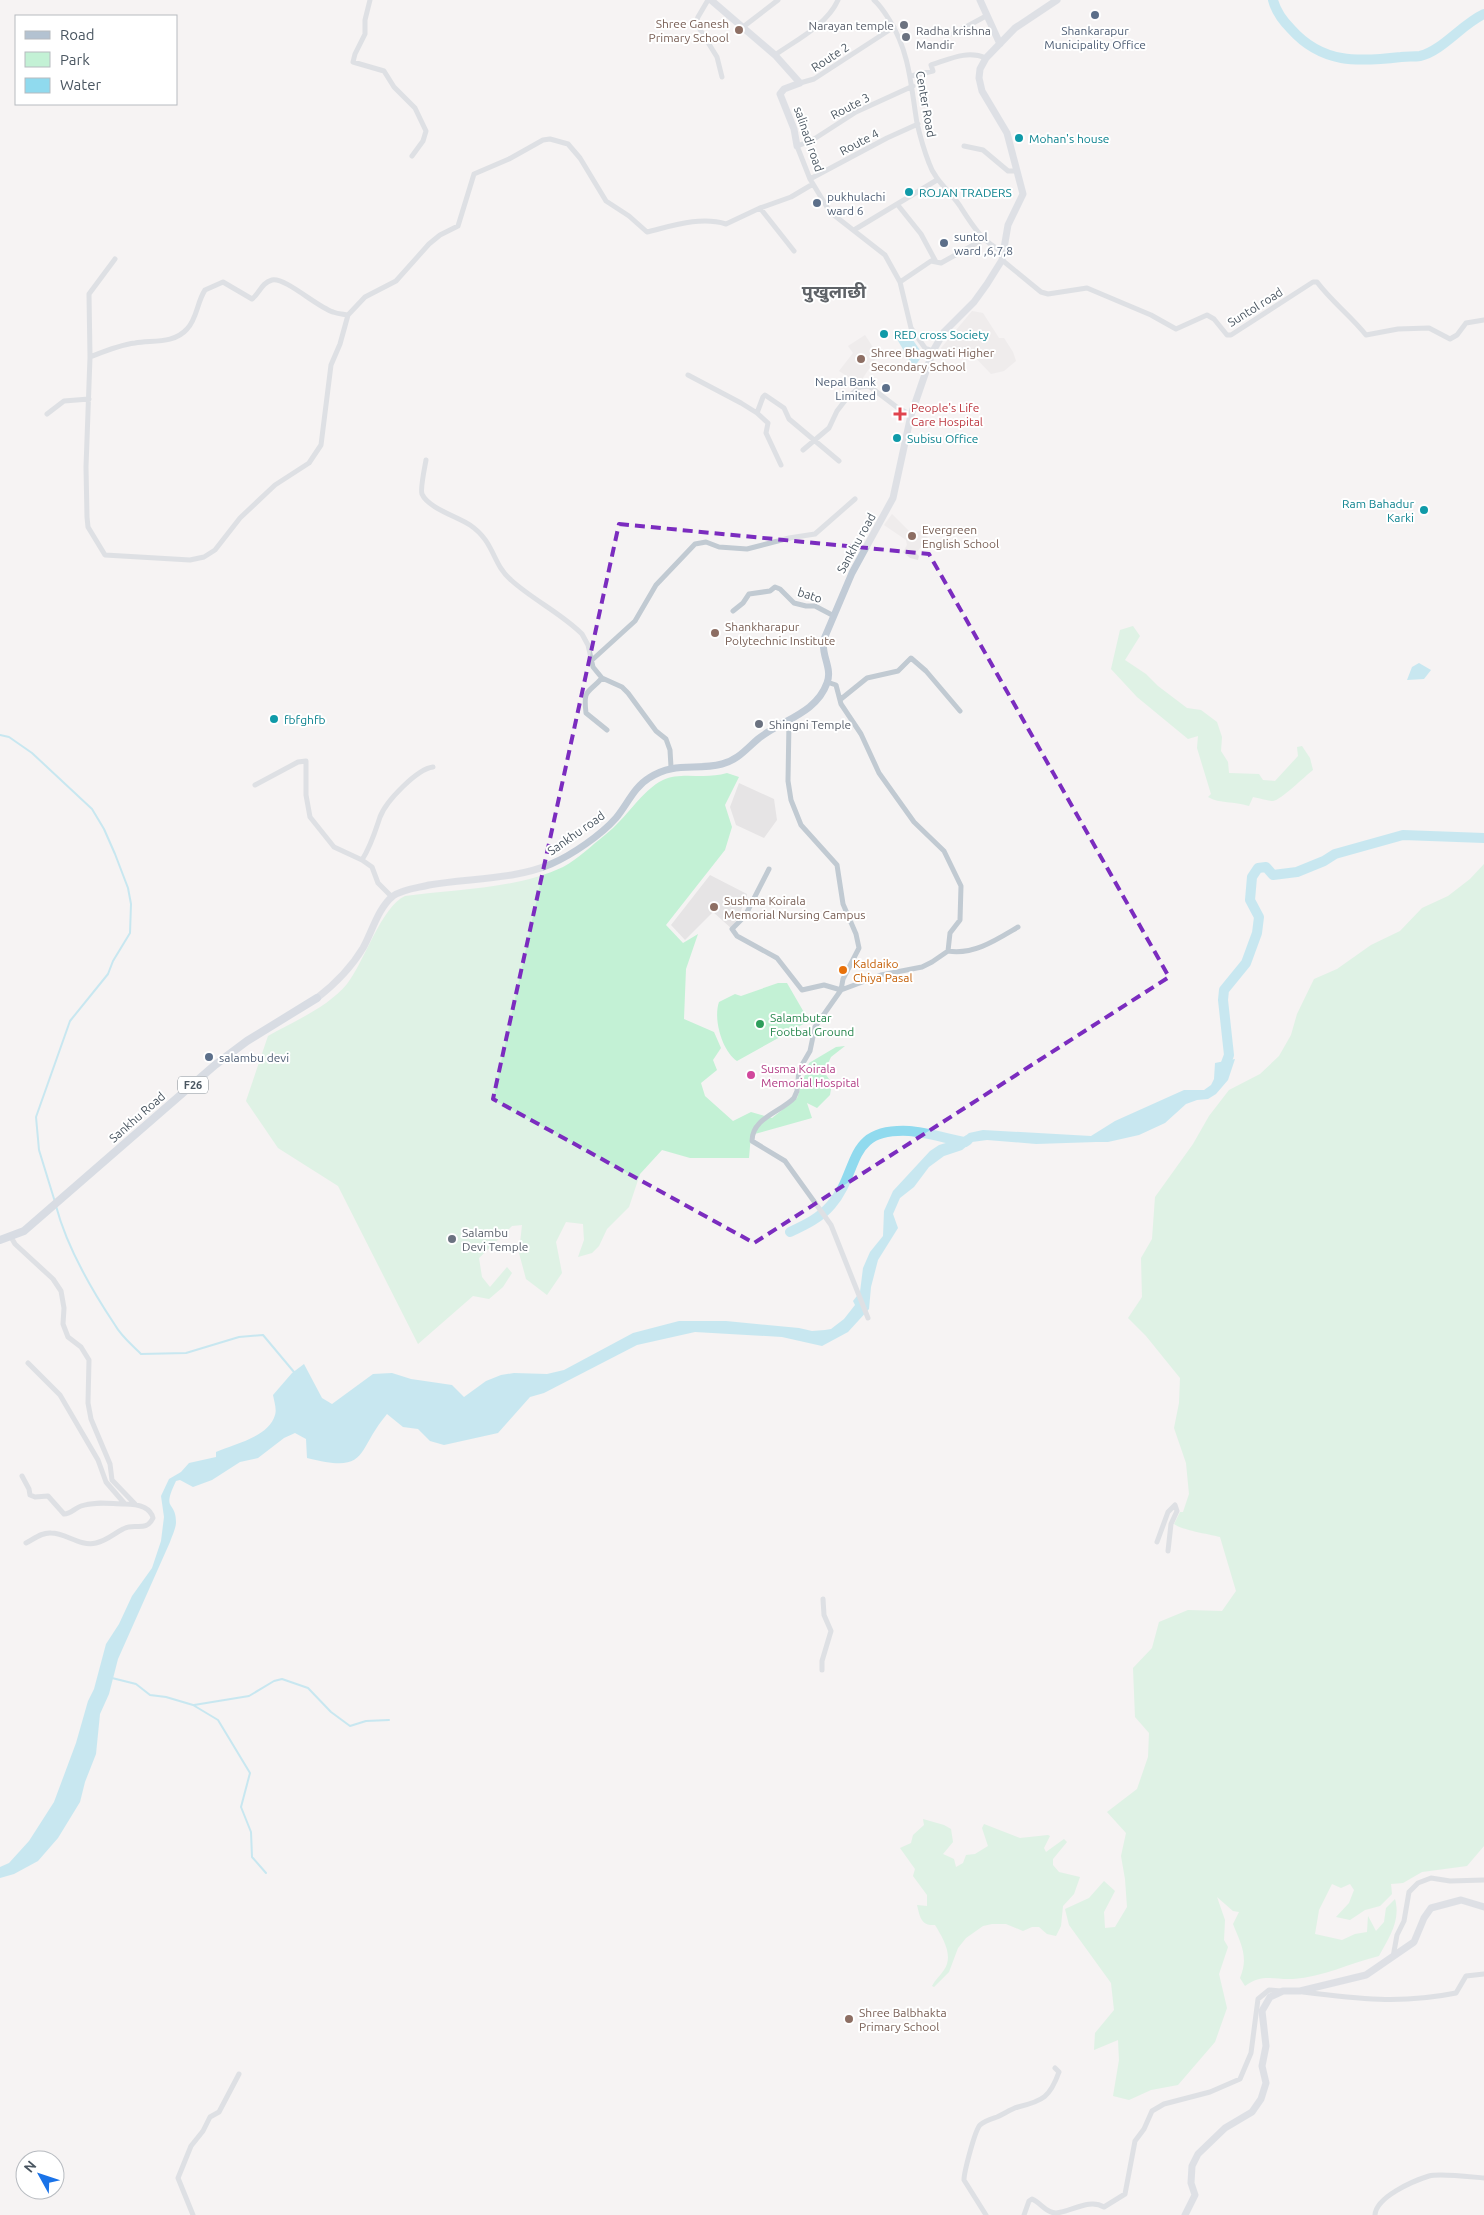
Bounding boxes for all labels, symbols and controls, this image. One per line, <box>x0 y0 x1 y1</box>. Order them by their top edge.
marker: Shankarapur Municipality Office <box>1089 9 1101 21</box>
legend <box>15 15 178 105</box>
place label: Shree Ganesh Primary School <box>649 17 729 44</box>
place label: Narayan temple <box>809 19 894 32</box>
marker: Narayan temple <box>898 19 910 31</box>
marker: Shree Ganesh Primary School <box>733 24 745 36</box>
place label: Radha krishna Mandir <box>916 24 991 51</box>
place label: Shankarapur Municipality Office <box>1044 24 1146 51</box>
text: Road <box>60 26 95 43</box>
marker: Radha krishna Mandir <box>900 31 912 43</box>
street label: Route 2 <box>809 40 851 74</box>
text: Park <box>60 51 90 68</box>
street label: Center Road <box>914 70 938 138</box>
text: Water <box>60 76 101 93</box>
street label: Route 3 <box>828 90 872 122</box>
street label: salinadi road <box>792 105 826 173</box>
street label: Route 4 <box>837 126 881 158</box>
marker: Mohan's house <box>1013 132 1025 144</box>
place label: Mohan's house <box>1029 132 1110 145</box>
marker: ROJAN TRADERS <box>903 186 915 198</box>
place label: ROJAN TRADERS <box>919 186 1012 199</box>
place label: pukhulachi ward 6 <box>827 190 885 217</box>
marker: pukhulachi ward 6 <box>811 197 823 209</box>
place label: suntol ward ,6,7,8 <box>954 230 1013 257</box>
marker: suntol ward ,6,7,8 <box>938 237 950 249</box>
district label: पुखुलाछी <box>802 281 867 303</box>
street label: Suntol road <box>1225 285 1285 329</box>
marker: RED cross Society <box>878 328 890 340</box>
place label: RED cross Society <box>894 328 989 341</box>
place label: Shree Bhagwati Higher Secondary School <box>871 346 995 373</box>
marker: Shree Bhagwati Higher Secondary School <box>855 353 867 365</box>
place label: Nepal Bank Limited <box>815 375 876 402</box>
marker: Nepal Bank Limited <box>880 382 892 394</box>
place label: People's Life Care Hospital <box>911 401 983 428</box>
marker: People's Life Care Hospital <box>893 407 907 421</box>
marker: Subisu Office <box>891 432 903 444</box>
place label: Subisu Office <box>907 432 978 445</box>
place label: Ram Bahadur Karki <box>1342 497 1414 524</box>
marker: Ram Bahadur Karki <box>1418 504 1430 516</box>
street label: Sankhu road <box>834 511 878 575</box>
place label: Evergreen English School <box>922 523 999 550</box>
marker: Evergreen English School <box>906 530 918 542</box>
street label: bato <box>796 585 824 605</box>
place label: Shankharapur Polytechnic Institute <box>725 620 835 647</box>
marker: Shankharapur Polytechnic Institute <box>709 627 721 639</box>
marker: fbfghfb <box>268 713 280 725</box>
place label: fbfghfb <box>284 713 326 726</box>
marker: Shingni Temple <box>753 718 765 730</box>
place label: Shingni Temple <box>769 718 851 731</box>
street label: Sankhu road <box>545 809 607 857</box>
place label: Sushma Koirala Memorial Nursing Campus <box>724 894 866 921</box>
marker: Sushma Koirala Memorial Nursing Campus <box>708 901 720 913</box>
place label: Kaldaiko Chiya Pasal <box>853 957 913 984</box>
marker: Kaldaiko Chiya Pasal <box>837 964 849 976</box>
place label: Salambutar Footbal Ground <box>770 1011 854 1038</box>
marker: Salambutar Footbal Ground <box>754 1018 766 1030</box>
marker: salambu devi <box>203 1051 215 1063</box>
place label: salambu devi <box>219 1051 289 1064</box>
place label: Susma Koirala Memorial Hospital <box>761 1062 860 1089</box>
marker: Susma Koirala Memorial Hospital <box>745 1069 757 1081</box>
road number: F26 <box>178 1076 208 1094</box>
street label: Sankhu Road <box>107 1089 167 1145</box>
place label: Salambu Devi Temple <box>462 1226 528 1253</box>
marker: Salambu Devi Temple <box>446 1233 458 1245</box>
place label: Shree Balbhakta Primary School <box>859 2006 947 2033</box>
marker: Shree Balbhakta Primary School <box>843 2013 855 2025</box>
north arrow <box>15 2150 65 2200</box>
text: N <box>21 2157 40 2176</box>

